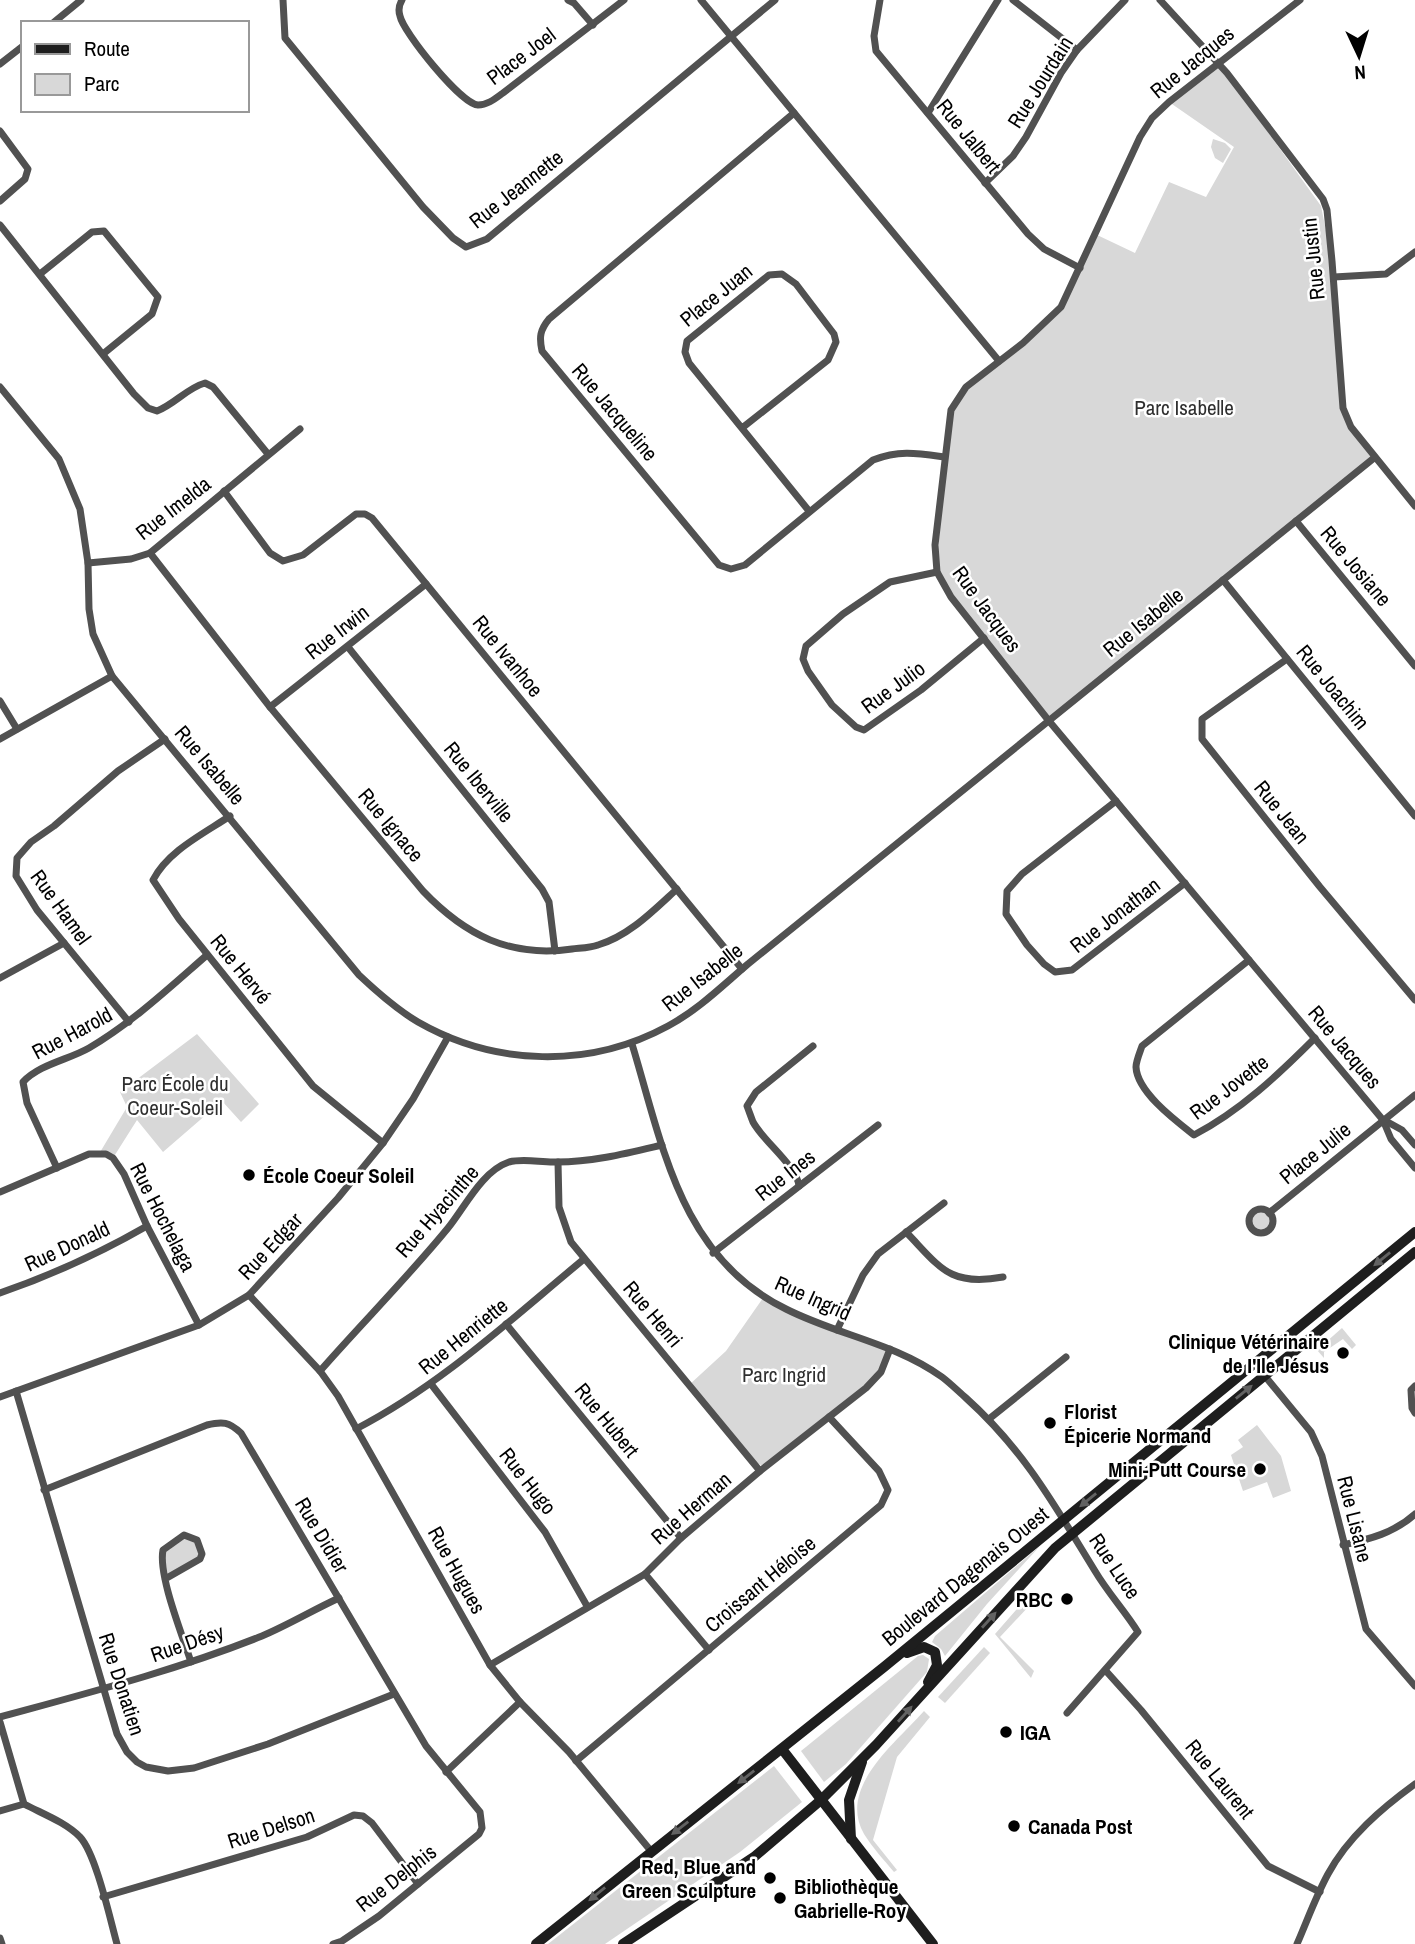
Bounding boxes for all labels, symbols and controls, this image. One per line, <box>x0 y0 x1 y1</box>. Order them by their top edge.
street label: Rue Jacques <box>1144 19 1240 105</box>
legend <box>21 21 248 112</box>
street label: Place Joel <box>481 21 561 91</box>
north arrow <box>1324 21 1394 91</box>
street label: Rue Jourdain <box>1000 30 1080 134</box>
text: Route <box>84 34 130 63</box>
text: N <box>1354 60 1367 86</box>
text: Parc <box>84 69 119 98</box>
street label: Rue Jalbert <box>930 93 1008 180</box>
street label: Rue Jeannette <box>463 143 569 235</box>
street label: Rue Justin <box>1294 217 1332 301</box>
street label: Place Juan <box>674 257 758 333</box>
street label: Rue Jacqueline <box>565 357 665 467</box>
park label: Parc Isabelle <box>1134 393 1234 422</box>
street label: Rue Imelda <box>129 469 217 547</box>
street label: Rue Josiane <box>1314 520 1398 612</box>
street label: Rue Jacques <box>946 560 1028 658</box>
street label: Rue Isabelle <box>1097 581 1189 663</box>
street label: Rue Irwin <box>299 598 375 666</box>
street label: Rue Ivanhoe <box>466 609 550 703</box>
street label: Rue Joachim <box>1290 638 1376 736</box>
street label: Rue Julio <box>855 654 931 720</box>
street label: Rue Isabelle <box>168 719 252 811</box>
street label: Rue Iberville <box>437 735 521 829</box>
street label: Rue Jean <box>1248 774 1316 850</box>
street label: Rue Ignace <box>352 782 430 868</box>
street label: Rue Hamel <box>24 864 98 950</box>
street label: Rue Jonathan <box>1064 871 1166 959</box>
street label: Rue Hervé <box>204 928 278 1010</box>
street label: Rue Isabelle <box>655 936 749 1018</box>
street label: Rue Jacques <box>1302 999 1388 1095</box>
street label: Rue Harold <box>27 1000 117 1066</box>
street label: Rue Jovette <box>1184 1048 1274 1126</box>
park label: Parc École du Coeur-Soleil <box>121 1069 229 1122</box>
street label: Place Julie <box>1273 1115 1357 1191</box>
street label: Rue Ines <box>749 1142 821 1208</box>
street label: Rue Hochelaga <box>123 1158 203 1277</box>
street label: Rue Hyacinthe <box>389 1159 485 1263</box>
place label: École Coeur Soleil <box>263 1161 414 1190</box>
marker: École Coeur Soleil <box>241 1167 257 1183</box>
street label: Rue Edgar <box>231 1206 309 1286</box>
street label: Rue Donald <box>20 1214 114 1278</box>
one-way arrow <box>1374 1252 1392 1267</box>
street label: Rue Ingrid <box>770 1268 856 1328</box>
street label: Rue Henri <box>617 1275 689 1353</box>
street label: Rue Henriette <box>412 1291 514 1381</box>
place label: Clinique Vétérinaire de I'Ile Jésus <box>1168 1327 1329 1380</box>
marker: Clinique Vétérinaire de I'Ile Jésus <box>1335 1345 1351 1361</box>
park label: Parc Ingrid <box>742 1360 826 1389</box>
street label: Rue Hubert <box>568 1377 646 1464</box>
one-way arrow <box>1234 1385 1252 1400</box>
place label: Florist Épicerie Normand <box>1064 1397 1211 1450</box>
marker: Florist Épicerie Normand <box>1042 1415 1058 1431</box>
street label: Rue Hugo <box>493 1442 563 1520</box>
place label: Mini-Putt Course <box>1108 1455 1246 1484</box>
marker: Mini-Putt Course <box>1252 1461 1268 1477</box>
street label: Rue Herman <box>645 1465 737 1551</box>
street label: Rue Lisane <box>1330 1473 1380 1565</box>
street label: Rue Didier <box>288 1492 356 1578</box>
one-way arrow <box>1079 1493 1097 1508</box>
street label: Boulevard Dagenais Ouest <box>876 1500 1055 1652</box>
street label: Rue Hugues <box>421 1521 493 1619</box>
street label: Rue Luce <box>1082 1527 1148 1605</box>
street label: Croissant Héloise <box>698 1529 822 1639</box>
place label: RBC <box>1016 1585 1053 1614</box>
marker: RBC <box>1059 1591 1075 1607</box>
one-way arrow <box>981 1611 996 1628</box>
street label: Rue Désy <box>147 1617 228 1669</box>
street label: Rue Donatien <box>92 1629 152 1739</box>
one-way arrow <box>896 1705 912 1722</box>
place label: IGA <box>1020 1718 1051 1747</box>
marker: IGA <box>998 1724 1014 1740</box>
street label: Rue Laurent <box>1179 1733 1261 1825</box>
one-way arrow <box>738 1770 756 1785</box>
street label: Rue Delson <box>224 1800 318 1856</box>
place label: Canada Post <box>1028 1812 1133 1841</box>
marker: Canada Post <box>1006 1818 1022 1834</box>
one-way arrow <box>672 1821 690 1836</box>
street label: Rue Delphis <box>350 1837 442 1919</box>
place label: Red, Blue and Green Sculpture <box>622 1852 756 1905</box>
marker: Red, Blue and Green Sculpture <box>762 1870 778 1886</box>
place label: Bibliothèque Gabrielle-Roy <box>794 1872 906 1925</box>
one-way arrow <box>589 1886 606 1901</box>
marker: Bibliothèque Gabrielle-Roy <box>772 1890 788 1906</box>

